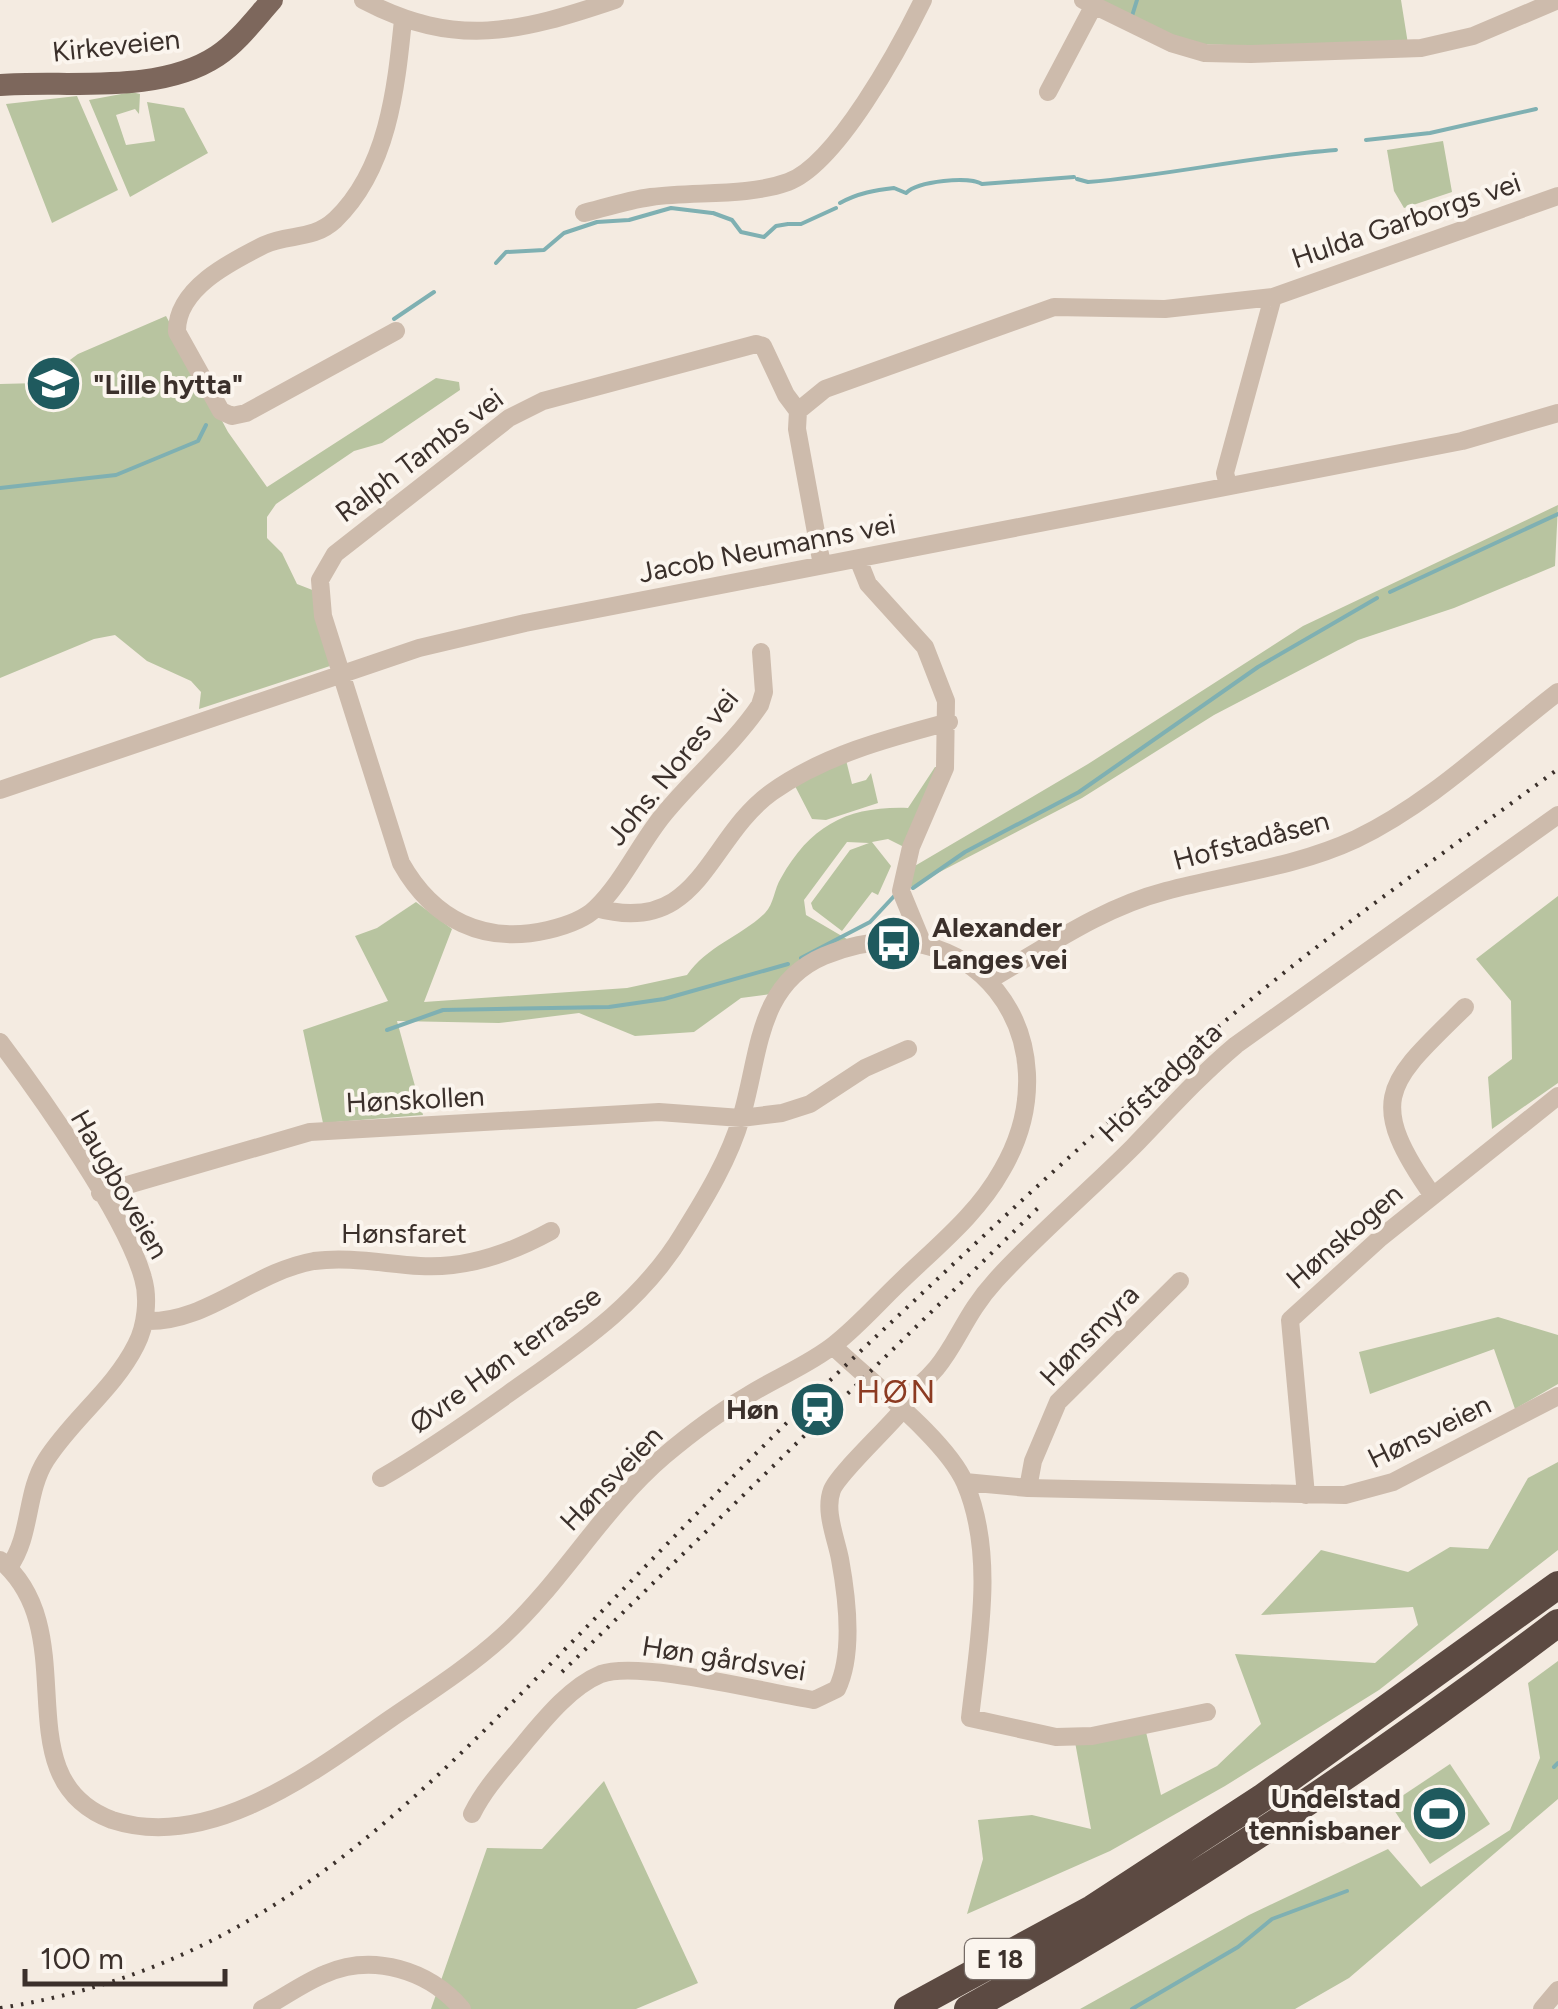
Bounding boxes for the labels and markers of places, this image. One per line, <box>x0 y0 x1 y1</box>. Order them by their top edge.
school or university icon: "Lille hytta" <box>24 354 84 414</box>
place label: "Lille hytta" <box>93 367 243 401</box>
place label: Alexander Langes vei <box>932 910 1068 976</box>
bus stop icon: Alexander Langes vei <box>863 913 923 973</box>
station icon: Høn <box>788 1379 848 1439</box>
place label: Høn <box>726 1392 779 1426</box>
place label: Undelstad tennisbaner <box>1249 1781 1401 1847</box>
sports icon: Undelstad tennisbaner <box>1410 1784 1470 1844</box>

